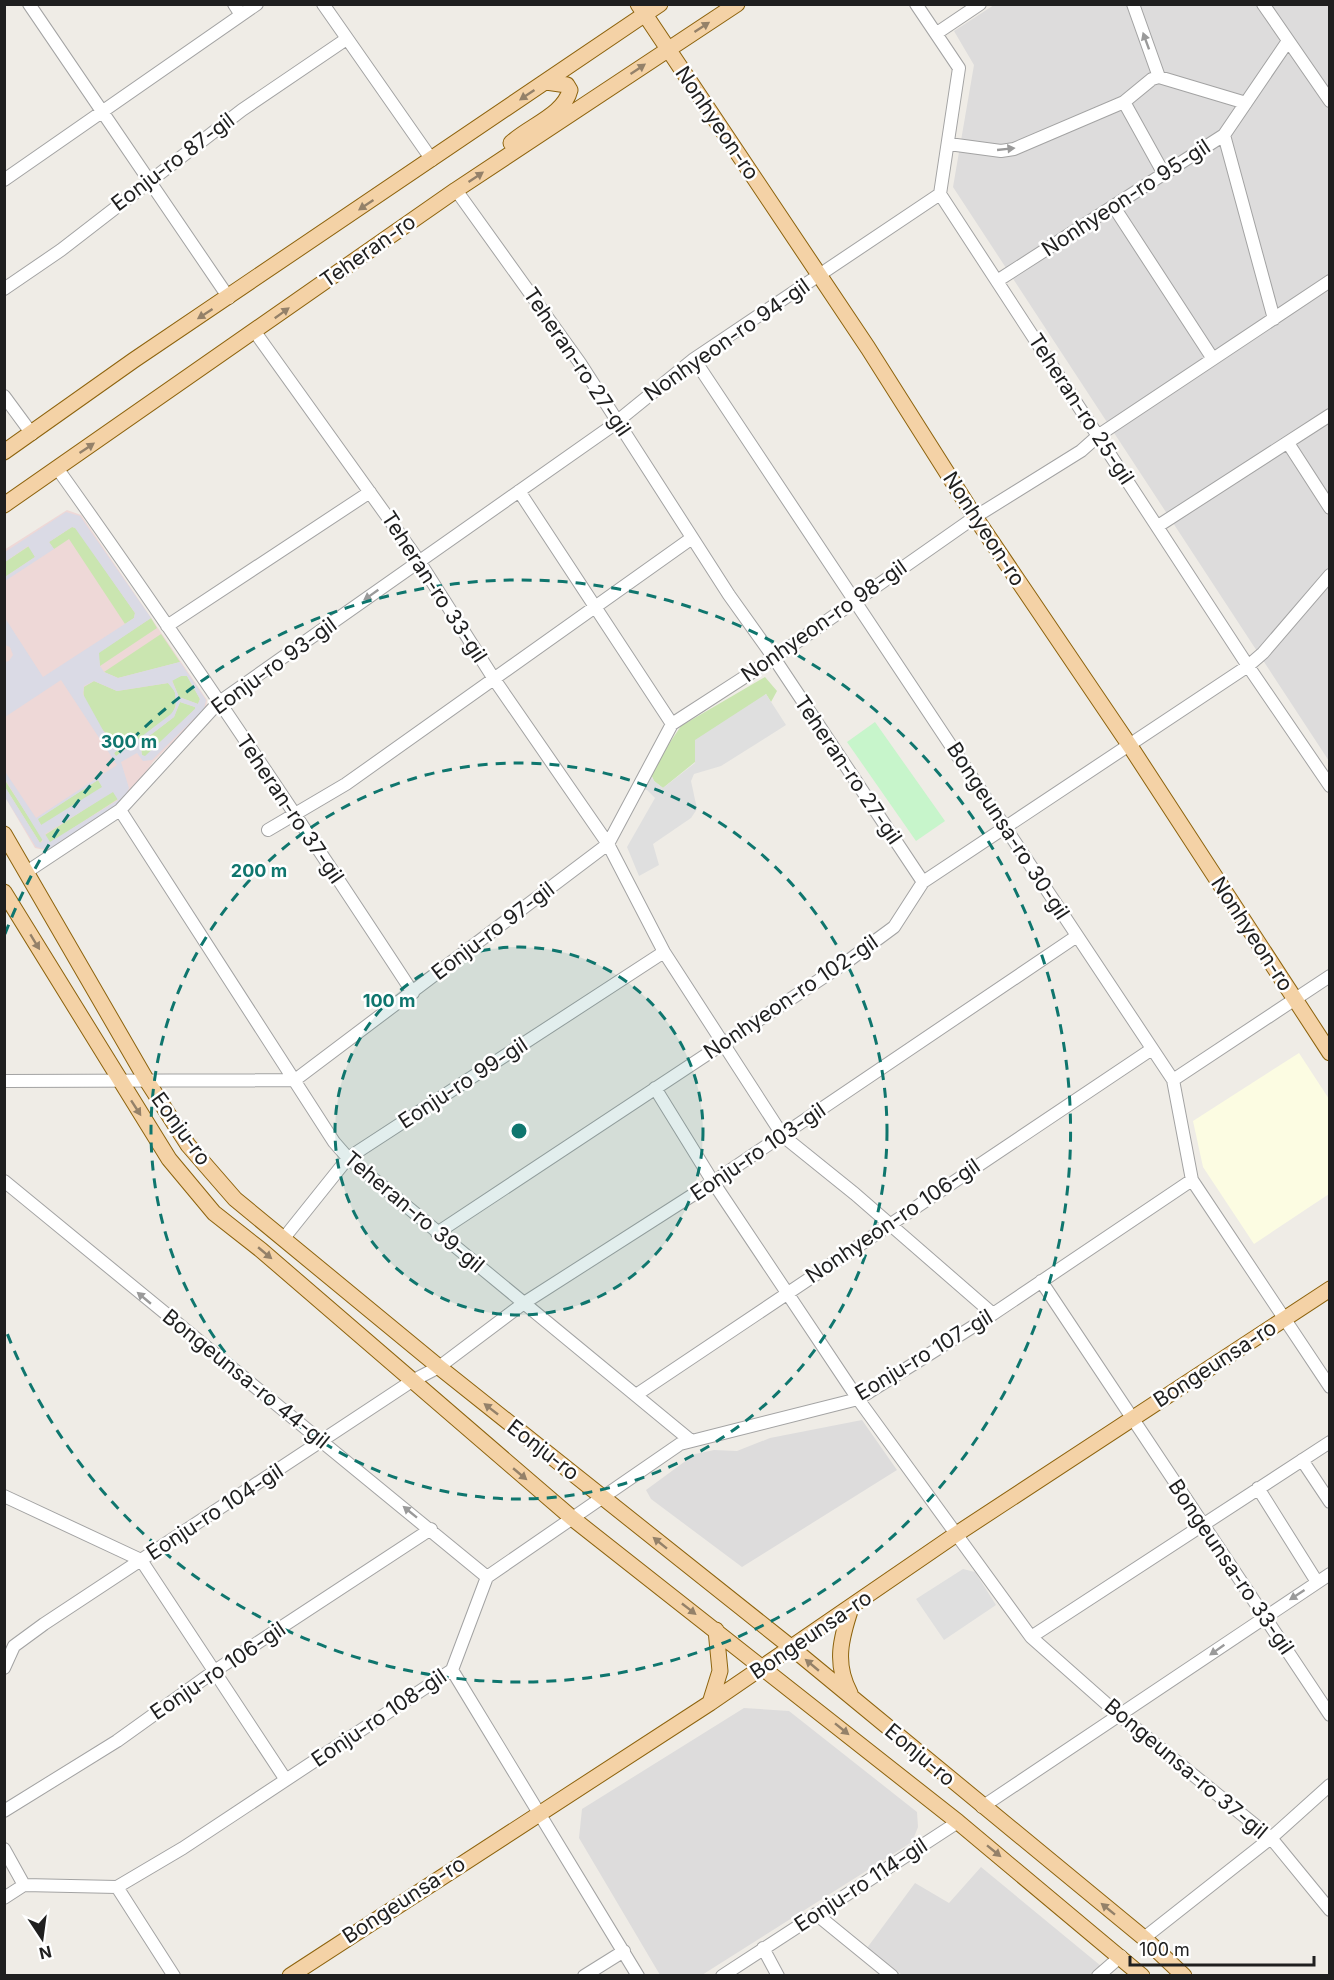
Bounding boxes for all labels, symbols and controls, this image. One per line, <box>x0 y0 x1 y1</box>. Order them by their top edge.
one-way arrow <box>694 22 710 33</box>
one-way arrow <box>1141 31 1151 49</box>
street label: Nonhyeon-ro <box>670 61 765 184</box>
one-way arrow <box>630 63 646 75</box>
one-way arrow <box>519 89 535 100</box>
street label: Eonju-ro 87-gil <box>106 107 239 216</box>
street label: Nonhyeon-ro 95-gil <box>1037 134 1215 261</box>
one-way arrow <box>997 144 1016 154</box>
one-way arrow <box>468 172 484 183</box>
one-way arrow <box>359 199 375 211</box>
street label: Teheran-ro <box>315 209 420 293</box>
street label: Nonhyeon-ro 94-gil <box>639 273 814 406</box>
street label: Teheran-ro 27-gil <box>518 283 636 441</box>
one-way arrow <box>273 307 289 319</box>
one-way arrow <box>197 309 213 320</box>
street label: Teheran-ro 25-gil <box>1023 329 1140 489</box>
one-way arrow <box>79 443 95 454</box>
street label: Nonhyeon-ro <box>938 467 1031 591</box>
street label: Teheran-ro 33-gil <box>376 506 493 667</box>
street label: Nonhyeon-ro 98-gil <box>736 554 911 687</box>
one-way arrow <box>364 589 380 601</box>
street label: Eonju-ro 93-gil <box>206 612 341 719</box>
street label: Teheran-ro 27-gil <box>789 691 907 849</box>
street label: Teheran-ro 37-gil <box>231 730 349 888</box>
text: 300 m <box>101 731 157 752</box>
street label: Bongeunsa-ro 30-gil <box>942 737 1075 924</box>
text: 200 m <box>231 860 287 881</box>
street label: Nonhyeon-ro <box>1206 872 1299 996</box>
street label: Eonju-ro 97-gil <box>426 876 559 985</box>
street label: Nonhyeon-ro 102-gil <box>699 929 883 1064</box>
one-way arrow <box>29 934 40 950</box>
text: 100 m <box>363 990 415 1011</box>
street label: Eonju-ro 99-gil <box>394 1032 532 1134</box>
street label: Eonju-ro <box>147 1087 216 1170</box>
street label: Eonju-ro 103-gil <box>685 1097 830 1206</box>
one-way arrow <box>131 1100 142 1116</box>
centre of rings <box>509 1121 529 1141</box>
street label: Teheran-ro 39-gil <box>339 1146 490 1278</box>
street label: Nonhyeon-ro 106-gil <box>801 1153 985 1288</box>
one-way arrow <box>257 1246 272 1259</box>
one-way arrow <box>136 1291 152 1304</box>
street label: Bongeunsa-ro 44-gil <box>158 1304 335 1453</box>
street label: Eonju-ro 107-gil <box>850 1304 997 1405</box>
street label: Bongeunsa-ro <box>1149 1315 1281 1413</box>
one-way arrow <box>483 1402 499 1415</box>
street label: Eonju-ro <box>502 1414 584 1485</box>
street label: Eonju-ro 104-gil <box>142 1458 288 1565</box>
one-way arrow <box>512 1467 528 1480</box>
street label: Bongeunsa-ro 33-gil <box>1163 1474 1299 1659</box>
one-way arrow <box>403 1507 418 1519</box>
one-way arrow <box>652 1537 668 1550</box>
street label: Bongeunsa-ro <box>745 1585 876 1684</box>
one-way arrow <box>1289 1589 1305 1600</box>
one-way arrow <box>681 1602 697 1615</box>
street label: Eonju-ro 106-gil <box>145 1616 290 1725</box>
one-way arrow <box>1209 1644 1225 1656</box>
one-way arrow <box>805 1659 820 1672</box>
street label: Eonju-ro 108-gil <box>306 1663 451 1772</box>
street label: Bongeunsa-ro 37-gil <box>1100 1693 1273 1844</box>
street label: Eonju-ro <box>880 1718 961 1791</box>
one-way arrow <box>834 1723 850 1736</box>
street label: Eonju-ro 114-gil <box>790 1832 932 1937</box>
one-way arrow <box>986 1845 1002 1858</box>
street label: Bongeunsa-ro <box>338 1851 470 1949</box>
one-way arrow <box>1100 1903 1116 1916</box>
north arrow <box>12 1908 72 1968</box>
scale bar <box>1130 1929 1314 1967</box>
text: 100 m <box>1139 1939 1190 1960</box>
text: N <box>37 1941 54 1964</box>

